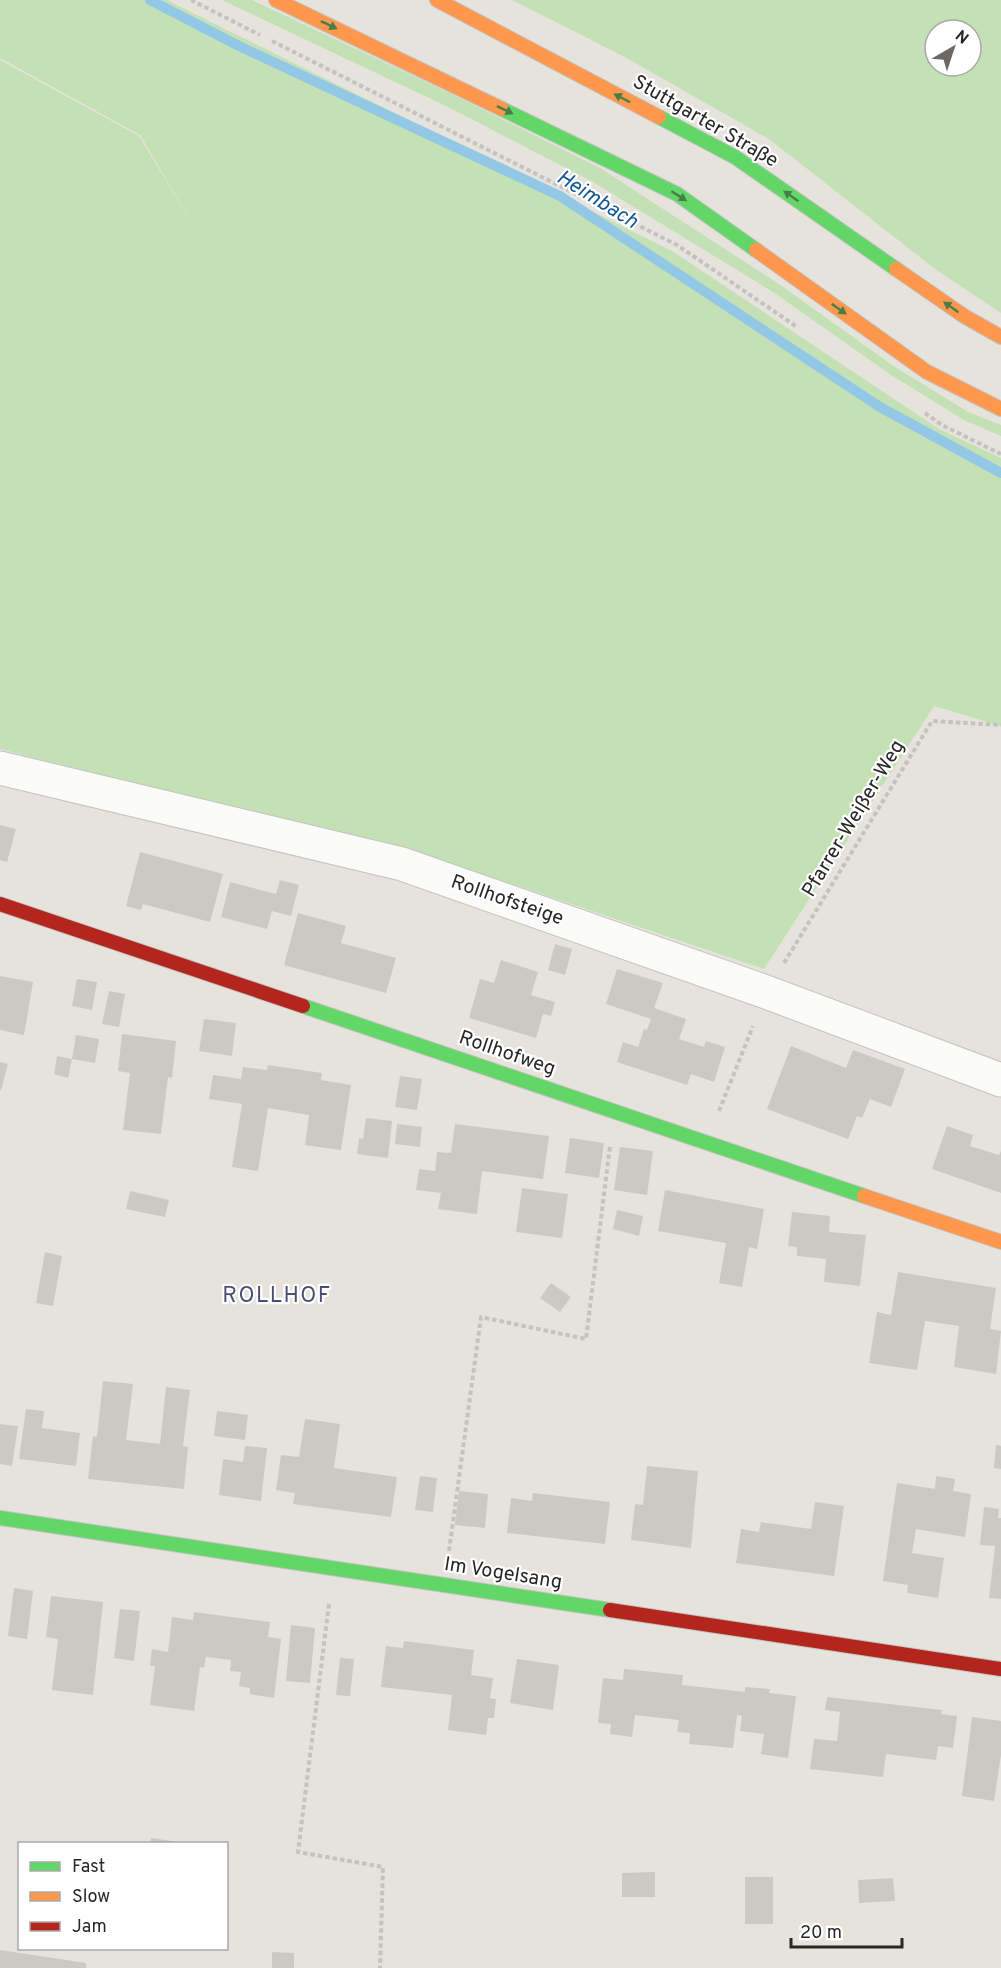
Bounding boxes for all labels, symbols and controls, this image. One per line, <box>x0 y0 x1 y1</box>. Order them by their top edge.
north arrow <box>923 18 983 78</box>
one-way arrow <box>320 20 338 30</box>
text: N <box>950 27 972 49</box>
street label: Stuttgarter Straße <box>627 70 783 174</box>
one-way arrow <box>614 93 631 103</box>
one-way arrow <box>496 106 513 115</box>
water label: Heimbach <box>551 164 643 236</box>
one-way arrow <box>783 190 799 202</box>
one-way arrow <box>671 191 688 202</box>
one-way arrow <box>943 301 959 313</box>
one-way arrow <box>830 303 846 315</box>
street label: Pfarrer-Weißer-Weg <box>797 736 911 902</box>
street label: Rollhofsteige <box>447 870 567 932</box>
street label: Rollhofweg <box>455 1025 559 1083</box>
district label: ROLLHOF <box>222 1283 332 1310</box>
street label: Im Vogelsang <box>442 1552 564 1596</box>
legend <box>18 1842 228 1950</box>
text: Fast <box>72 1856 105 1879</box>
text: Slow <box>72 1886 110 1909</box>
scale bar <box>791 1911 902 1949</box>
text: Jam <box>72 1916 107 1939</box>
text: 20 m <box>800 1922 842 1945</box>

